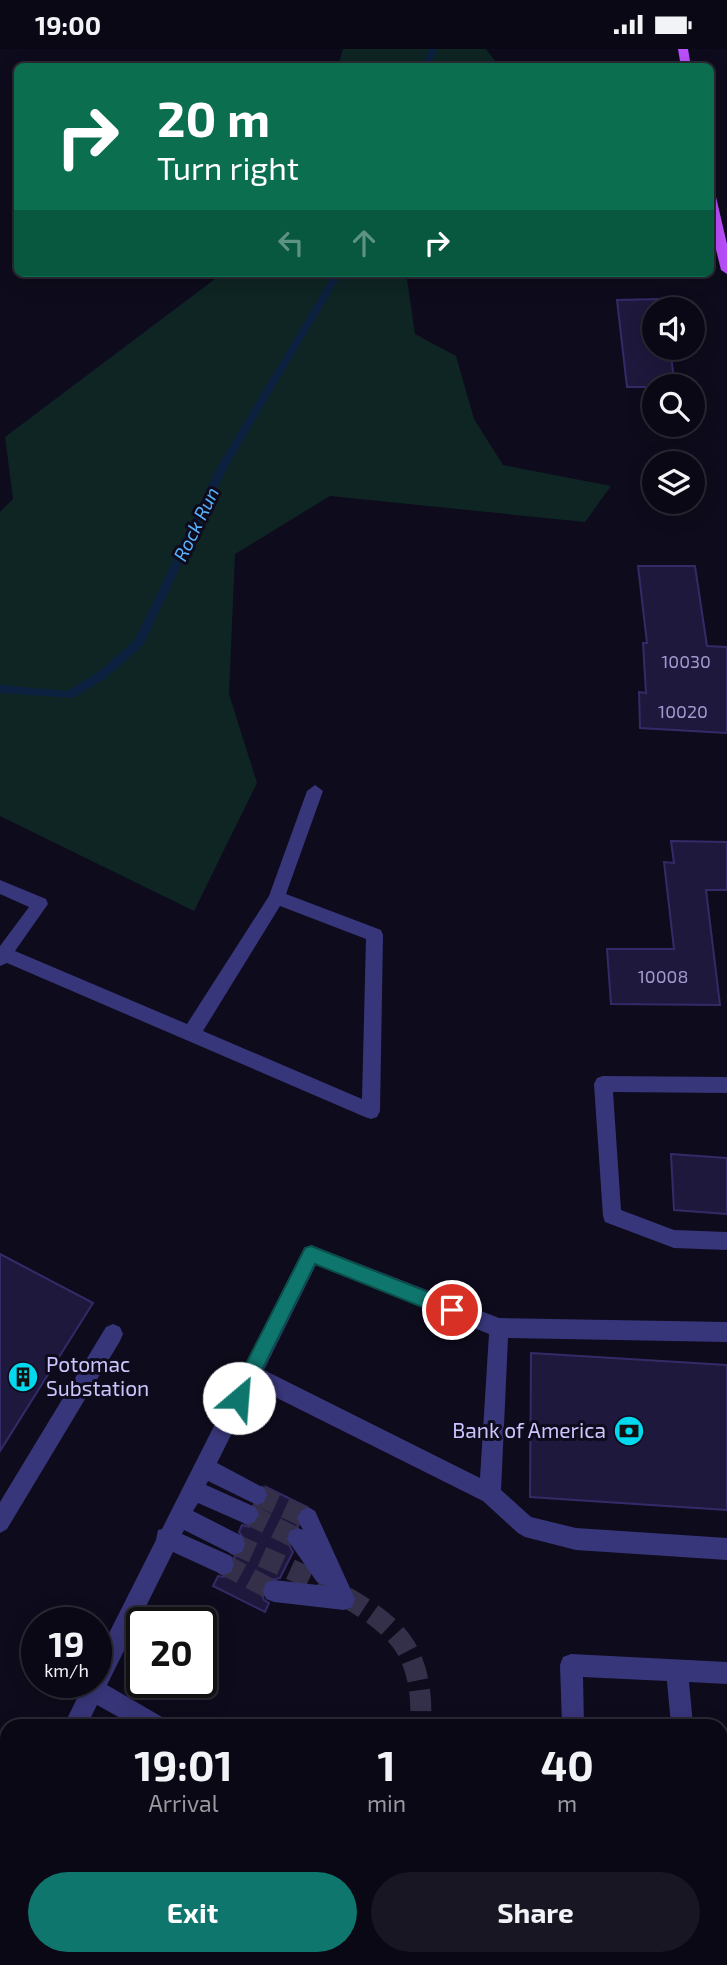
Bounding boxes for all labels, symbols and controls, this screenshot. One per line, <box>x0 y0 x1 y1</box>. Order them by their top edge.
text: 19:00 <box>35 9 101 40</box>
text: 20 m <box>157 88 270 147</box>
icon: right <box>42 91 133 182</box>
text: Turn right <box>157 148 299 186</box>
icon: left <box>272 224 310 262</box>
icon: ahead <box>345 224 383 262</box>
icon: right <box>418 224 456 262</box>
map controls <box>642 297 705 514</box>
button: sound <box>642 297 705 360</box>
button: search <box>642 374 705 437</box>
button: layers <box>642 451 705 514</box>
water label: Rock Run <box>168 483 223 564</box>
house number: 10030 <box>661 650 711 672</box>
house number: 10020 <box>658 700 708 722</box>
house number: 10008 <box>638 965 688 987</box>
pin <box>422 1280 482 1340</box>
icon: arrive <box>433 1291 471 1329</box>
place label: Potomac Substation <box>46 1351 149 1400</box>
building icon: Potomac Substation <box>6 1360 40 1394</box>
position arrow <box>202 1361 276 1435</box>
bank icon: Bank of America <box>612 1414 646 1448</box>
place label: Bank of America <box>452 1417 606 1442</box>
speed limit sign: 20 <box>126 1607 217 1698</box>
text: 19 <box>49 1622 84 1664</box>
text: km/h <box>44 1659 89 1681</box>
text: 19:01 <box>134 1739 233 1789</box>
text: 1 <box>377 1739 396 1789</box>
text: 40 <box>540 1739 594 1789</box>
text: Arrival <box>148 1789 218 1817</box>
text: min <box>367 1789 406 1817</box>
text: m <box>557 1789 577 1817</box>
button: Exit <box>28 1872 357 1952</box>
button: Share <box>371 1872 700 1952</box>

